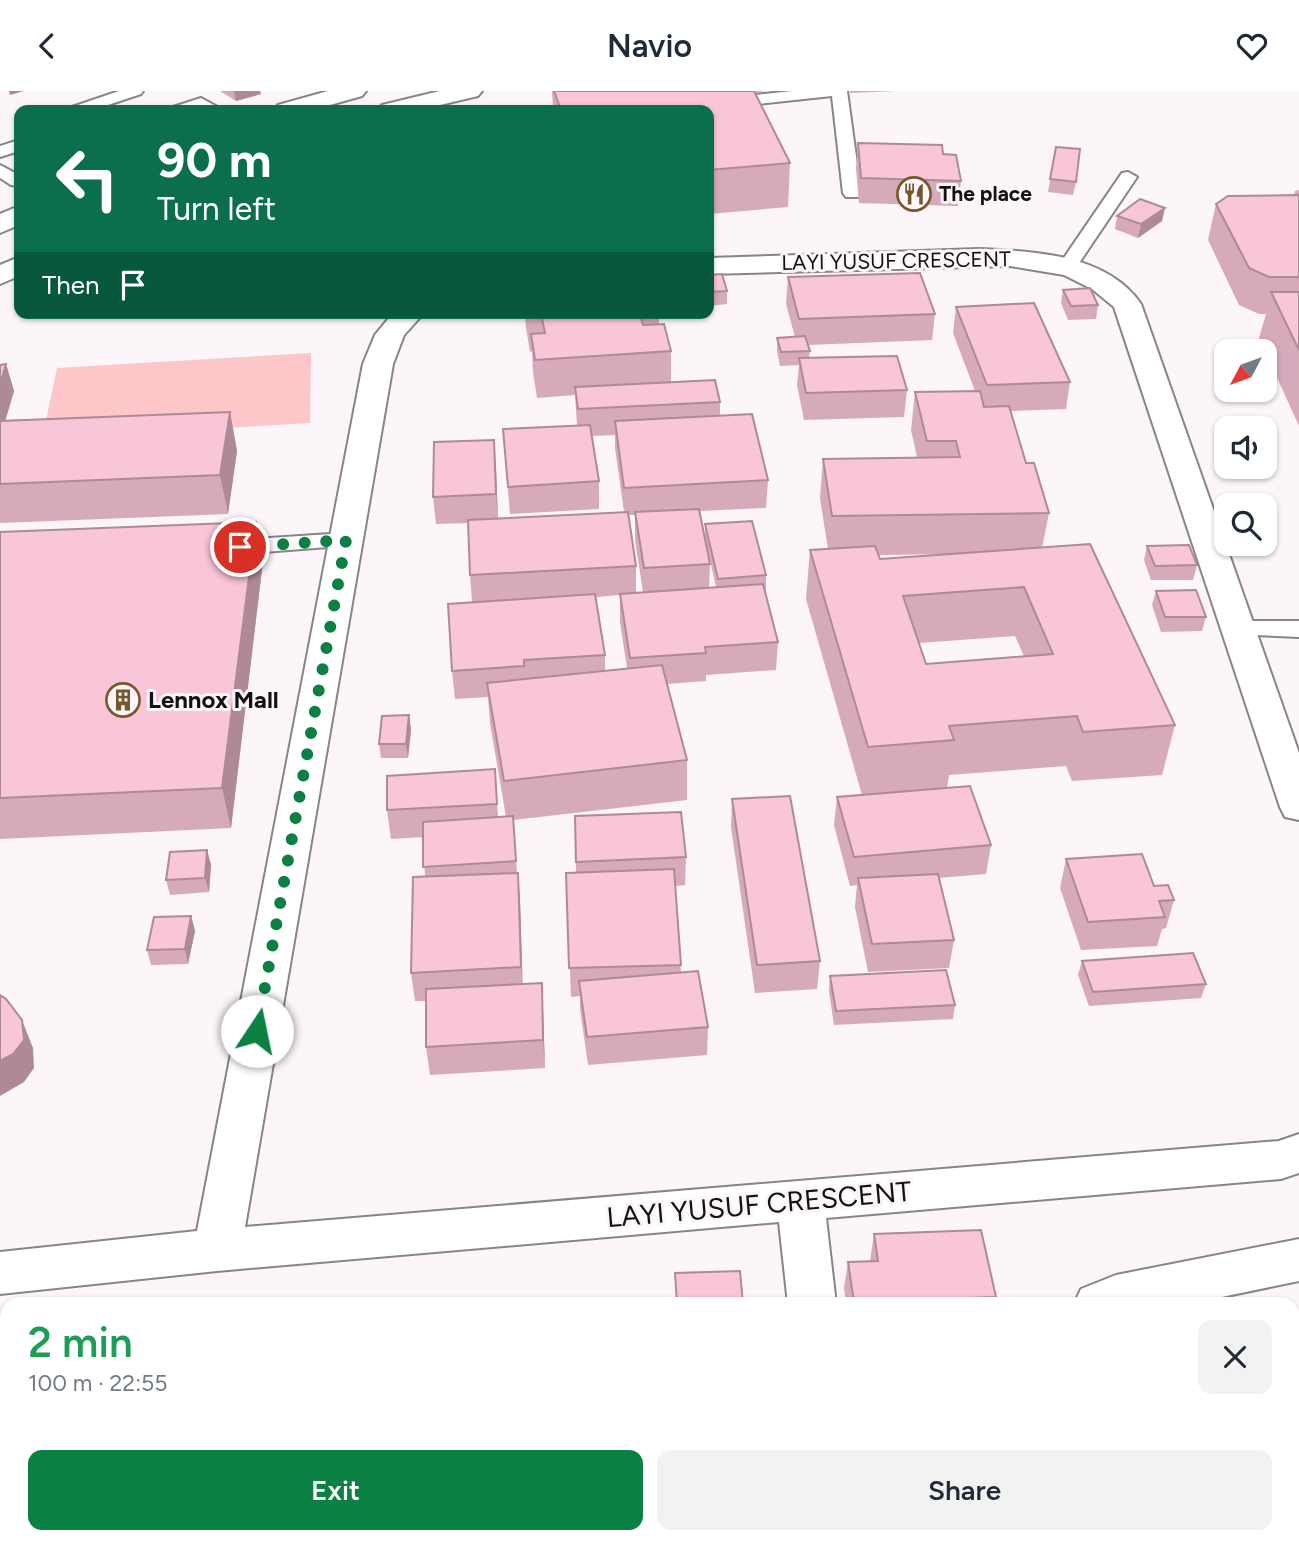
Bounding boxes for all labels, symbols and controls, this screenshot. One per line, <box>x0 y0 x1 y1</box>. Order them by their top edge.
icon: back <box>28 27 66 65</box>
text: Navio <box>607 27 692 65</box>
icon: heart <box>1233 27 1271 65</box>
text: 90 m <box>157 130 272 189</box>
icon: left <box>42 133 133 224</box>
restaurant icon: The place <box>895 175 933 213</box>
place label: The place <box>939 181 1032 206</box>
text: Turn left <box>157 190 276 228</box>
street label: LAYI YUSUF CRESCENT <box>781 246 1011 275</box>
icon: arrive <box>114 266 152 304</box>
text: Then <box>42 269 100 301</box>
north arrow <box>1214 339 1278 403</box>
map controls <box>1214 339 1277 556</box>
button: sound <box>1214 416 1277 479</box>
button: search <box>1214 493 1277 556</box>
pin <box>210 517 270 577</box>
icon: arrive <box>221 528 259 566</box>
building icon: Lennox Mall <box>104 681 142 719</box>
place label: Lennox Mall <box>148 685 279 714</box>
position arrow <box>220 994 294 1068</box>
street label: LAYI YUSUF CRESCENT <box>605 1174 913 1234</box>
text: 2 min <box>28 1317 133 1368</box>
button: close <box>1198 1320 1272 1394</box>
text: 100 m · 22:55 <box>28 1369 167 1397</box>
button: Exit <box>28 1450 643 1530</box>
button: Share <box>657 1450 1272 1530</box>

